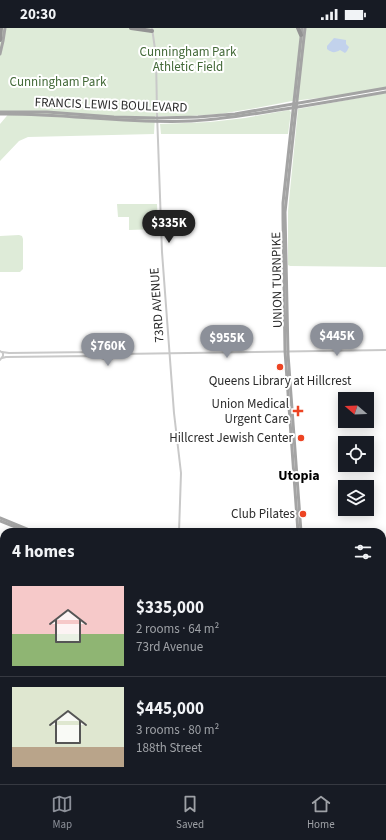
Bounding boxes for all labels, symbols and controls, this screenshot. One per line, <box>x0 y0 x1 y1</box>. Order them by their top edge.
text: 20:30 <box>20 4 56 25</box>
park label: Cunningham Park Athletic Field <box>140 43 237 76</box>
park label: Cunningham Park <box>10 73 107 91</box>
street label: FRANCIS LEWIS BOULEVARD <box>34 93 188 117</box>
pin: $335K <box>141 210 197 244</box>
text: $335K <box>151 214 187 232</box>
street label: UNION TURNPIKE <box>267 232 287 328</box>
street label: 73RD AVENUE <box>145 267 169 343</box>
pin: $445K <box>309 323 365 357</box>
pin: $955K <box>199 325 255 359</box>
text: $445K <box>319 327 355 345</box>
text: $955K <box>209 329 245 347</box>
pin: $760K <box>80 333 136 367</box>
text: $760K <box>90 337 126 355</box>
marker: Queens Library at Hillcrest <box>275 362 285 372</box>
place label: Queens Library at Hillcrest <box>209 372 352 390</box>
north arrow <box>338 392 374 428</box>
map controls <box>338 392 374 516</box>
place label: Union Medical Urgent Care <box>212 395 289 428</box>
marker: Union Medical Urgent Care <box>292 405 304 417</box>
place label: Hillcrest Jewish Center <box>169 429 293 447</box>
marker: Hillcrest Jewish Center <box>296 433 306 443</box>
button: locate <box>338 436 374 472</box>
district label: Utopia <box>278 466 320 486</box>
button: layers <box>338 480 374 516</box>
place label: Club Pilates <box>231 505 296 523</box>
marker: Club Pilates <box>298 509 308 519</box>
text: 4 homes <box>12 540 74 564</box>
icon: filters <box>352 541 374 563</box>
text: $335,000 <box>136 596 204 620</box>
icon: home <box>44 602 92 650</box>
text: 2 rooms · 64 m² <box>136 620 219 638</box>
text: 73rd Avenue <box>136 638 203 656</box>
text: $445,000 <box>136 697 204 721</box>
icon: home <box>44 703 92 751</box>
text: 3 rooms · 80 m² <box>136 721 219 739</box>
text: 188th Street <box>136 739 202 757</box>
tab: Map <box>51 793 73 832</box>
tab: Saved <box>176 793 204 832</box>
tab: Home <box>307 793 335 832</box>

